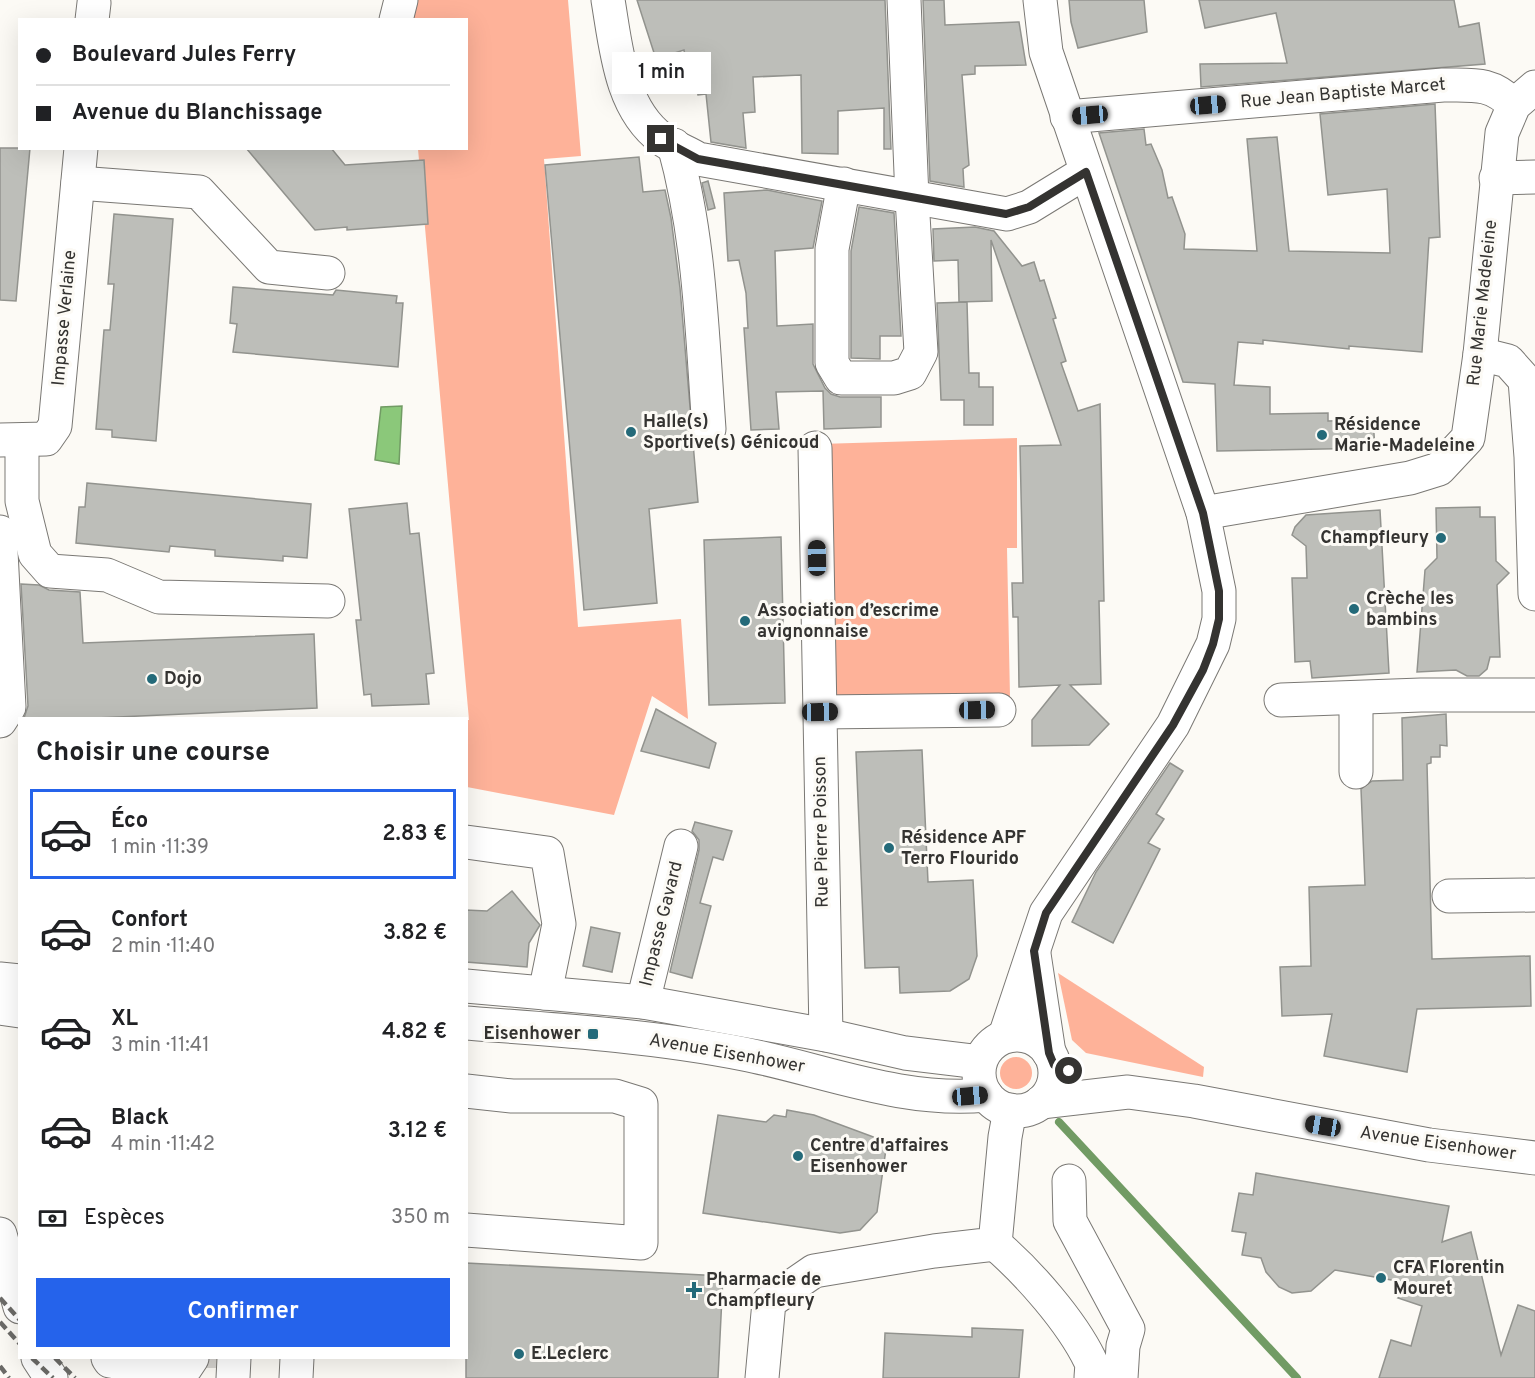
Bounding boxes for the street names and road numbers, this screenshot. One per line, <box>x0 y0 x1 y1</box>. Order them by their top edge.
street label: Rue Jean Baptiste Marcet <box>1239 74 1447 114</box>
street label: Rue Marie Madeleine <box>1463 219 1503 387</box>
street label: Impasse Verlaine <box>48 249 82 387</box>
street label: Rue Pierre Poisson <box>809 756 835 908</box>
street label: Impasse Gavard <box>635 859 689 989</box>
street label: Avenue Eisenhower <box>647 1029 807 1079</box>
street label: Avenue Eisenhower <box>1358 1122 1518 1166</box>

